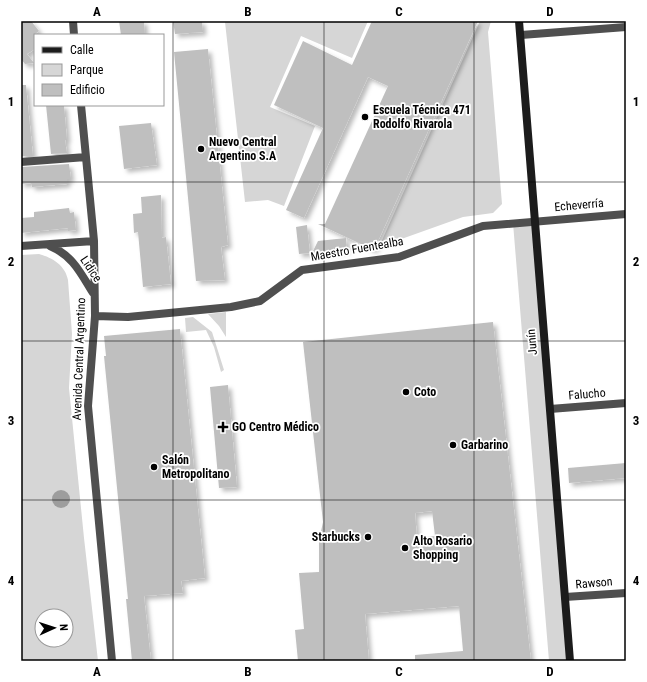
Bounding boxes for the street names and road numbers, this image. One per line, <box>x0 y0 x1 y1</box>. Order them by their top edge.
street label: Echeverría <box>554 196 604 214</box>
street label: Maestro Fuentealba <box>309 234 405 264</box>
street label: Lidice <box>77 253 105 285</box>
street label: Avenida Central Argentino <box>70 297 88 421</box>
street label: Junín <box>524 328 540 356</box>
street label: Falucho <box>568 385 606 403</box>
street label: Rawson <box>575 574 613 592</box>

